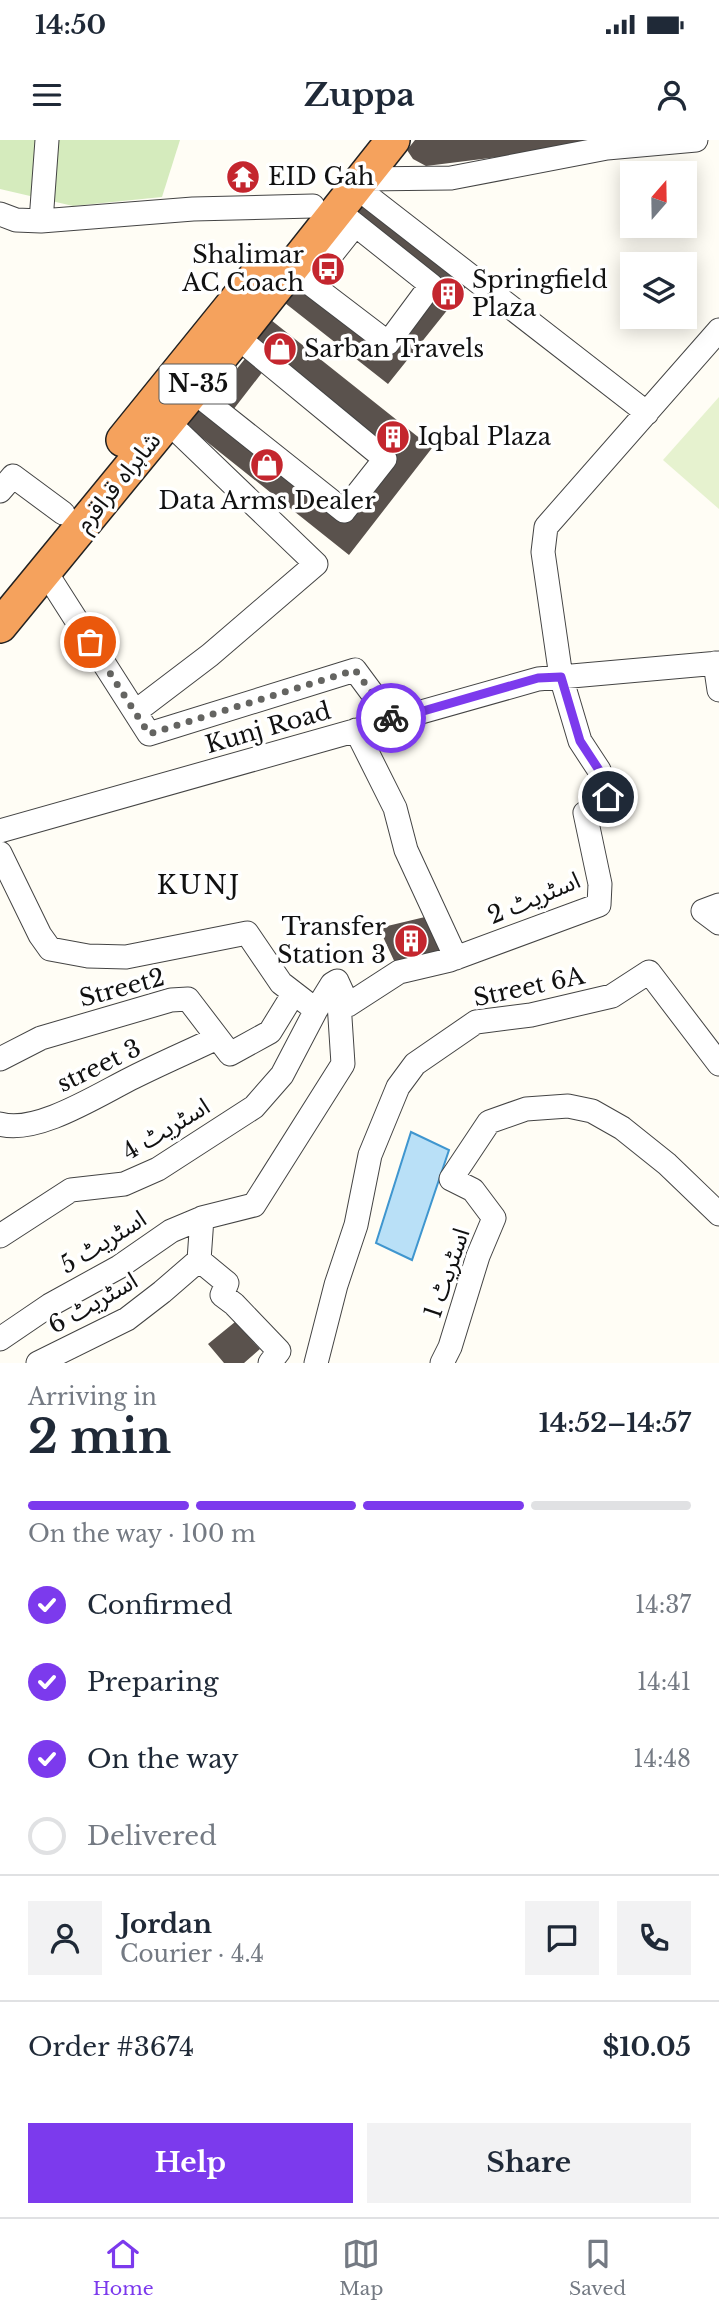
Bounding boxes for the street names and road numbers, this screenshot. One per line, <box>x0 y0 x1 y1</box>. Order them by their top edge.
road number: N-35 <box>160 364 236 404</box>
street label: شاہراہ قراقرم <box>69 426 170 540</box>
street label: Kunj Road <box>202 696 334 759</box>
street label: اسٹریٹ 2 <box>483 865 584 930</box>
street label: Street 6A <box>471 960 588 1012</box>
street label: Street2 <box>76 962 168 1013</box>
street label: street 3 <box>52 1033 145 1098</box>
street label: اسٹریٹ 4 <box>117 1091 215 1166</box>
street label: اسٹریٹ 5 <box>54 1204 151 1279</box>
street label: اسٹریٹ 1 <box>418 1224 475 1322</box>
street label: اسٹریٹ 6 <box>43 1266 142 1340</box>

